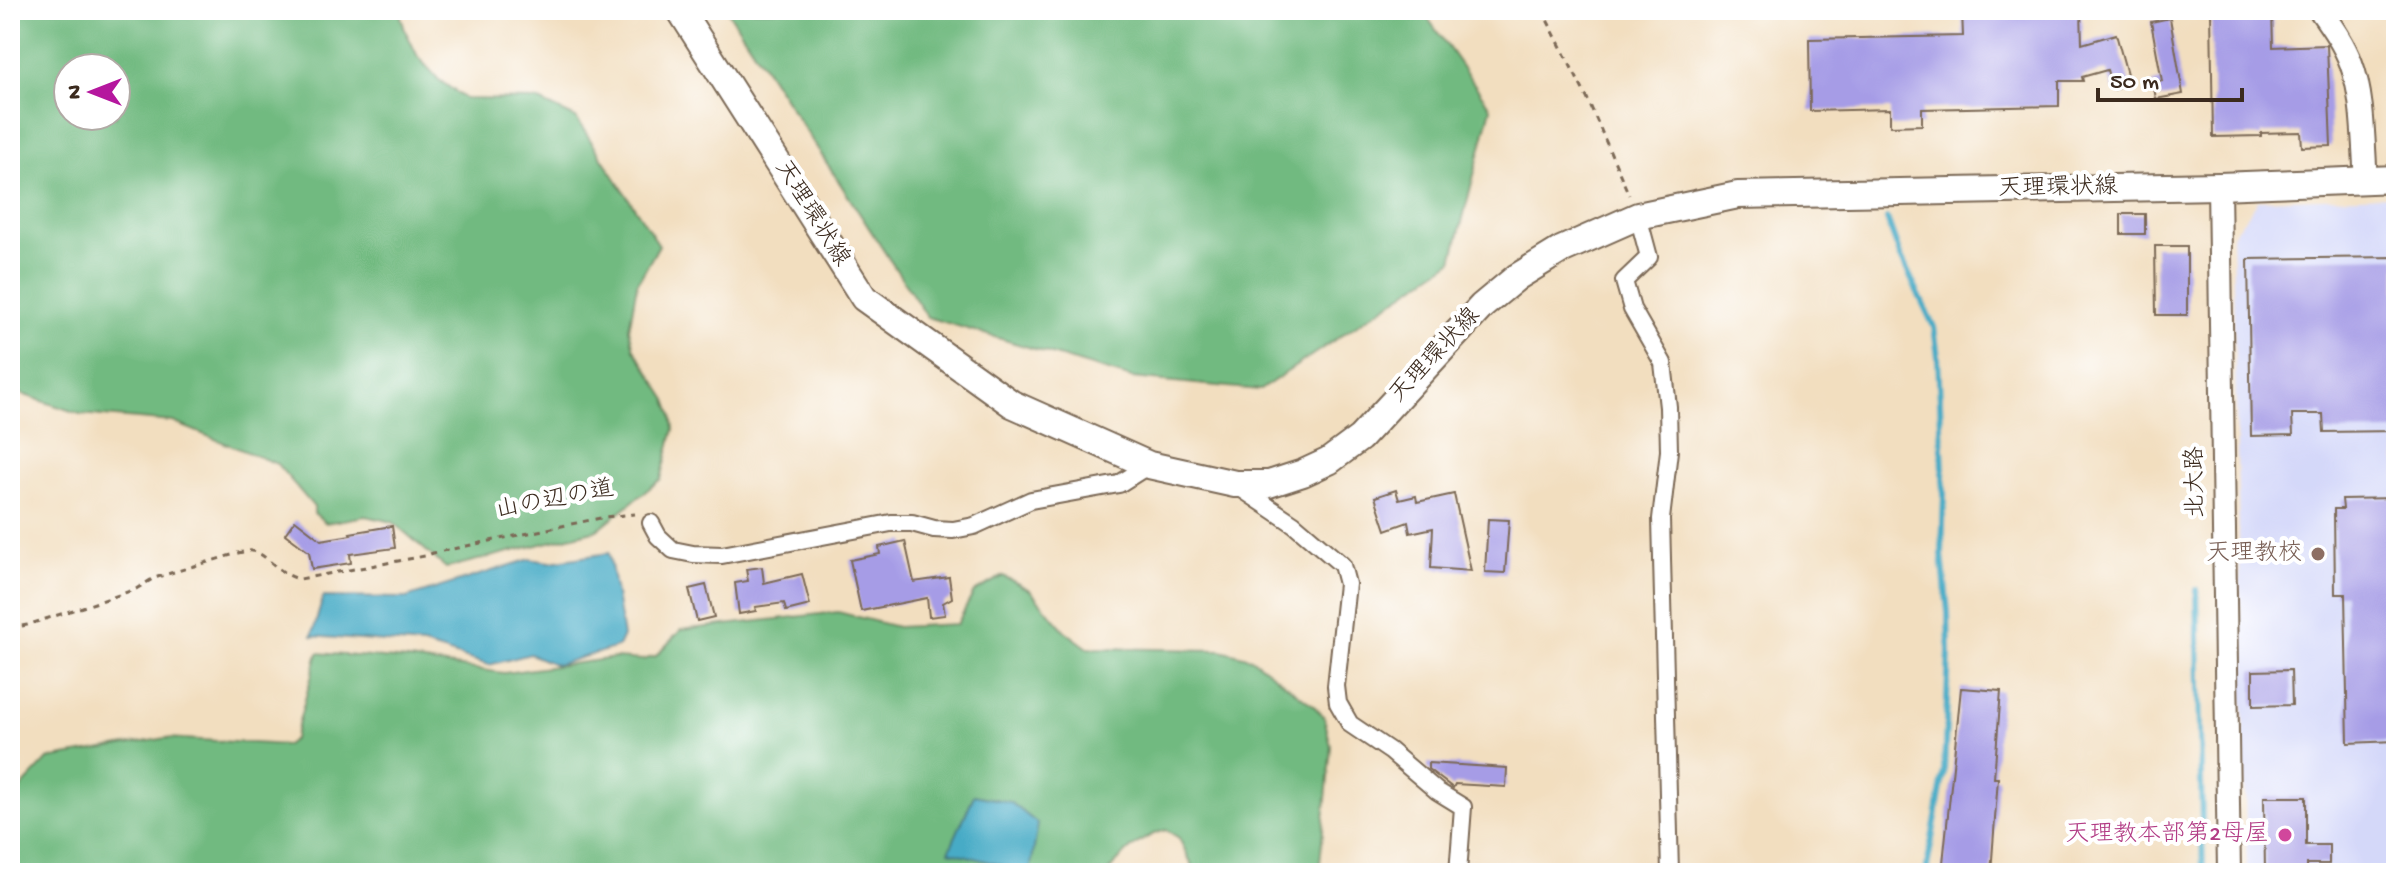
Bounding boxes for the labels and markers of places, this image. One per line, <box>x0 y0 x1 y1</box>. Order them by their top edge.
place label: 天理教校 <box>2206 539 2302 569</box>
marker: 天理教校 <box>2309 545 2327 563</box>
place label: 天理教本部第2母屋 <box>2065 820 2269 850</box>
marker: 天理教本部第2母屋 <box>2276 826 2294 844</box>

